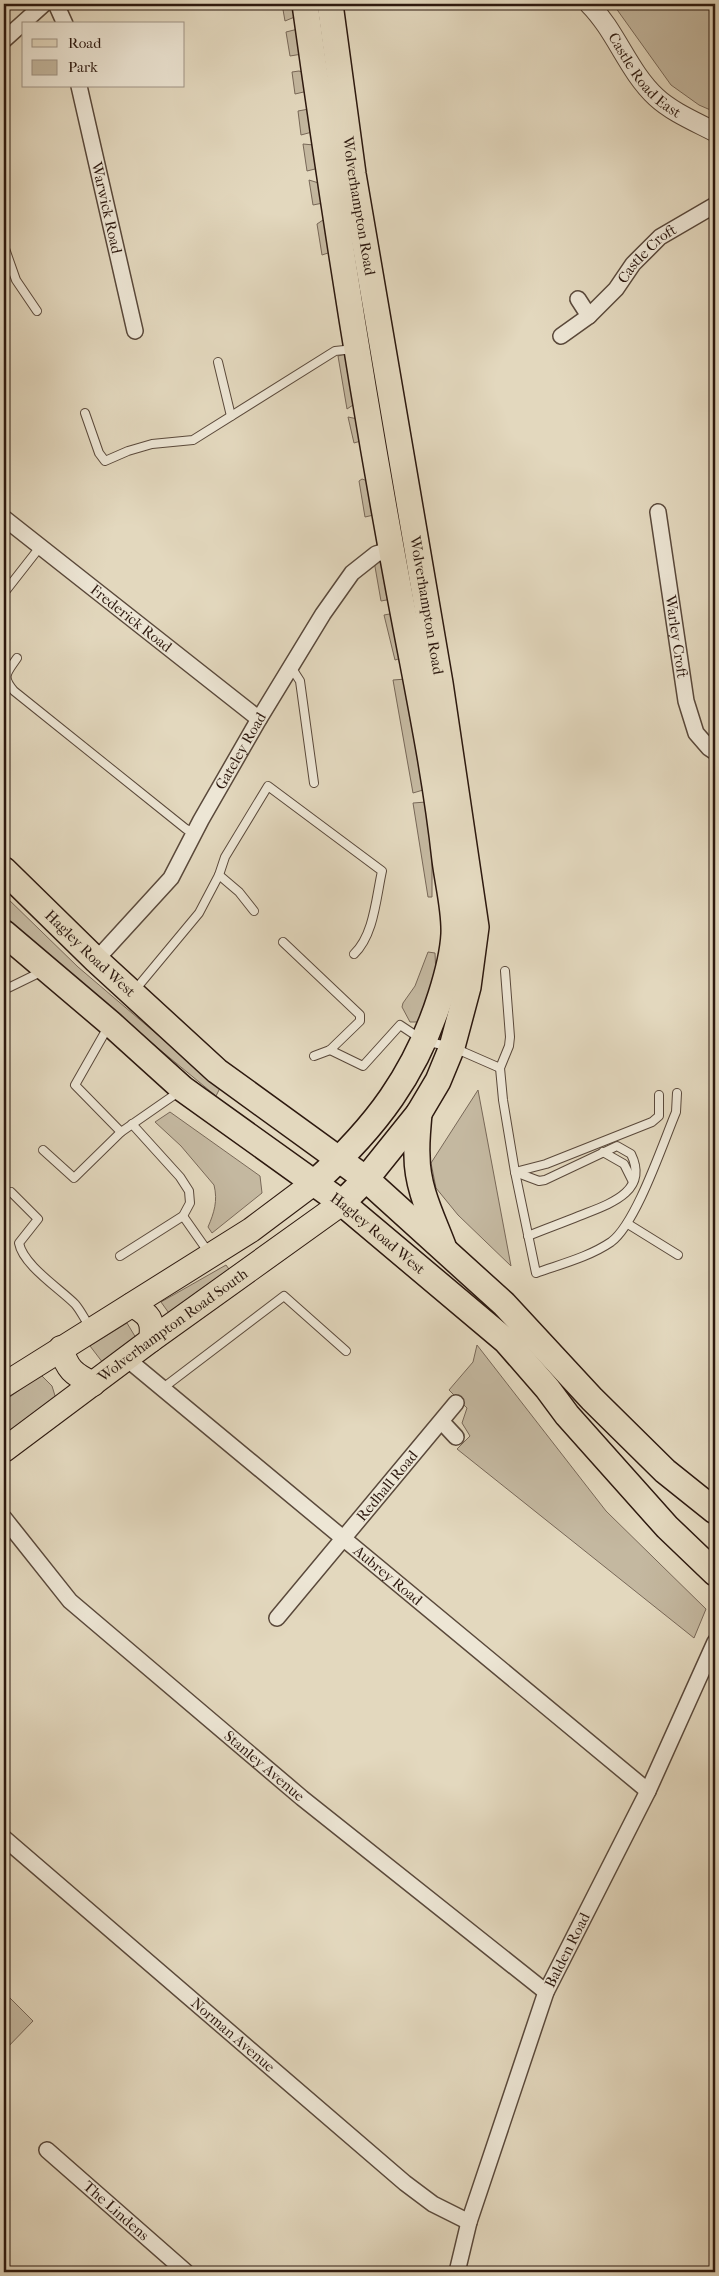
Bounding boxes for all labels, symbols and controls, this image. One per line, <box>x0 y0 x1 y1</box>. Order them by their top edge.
legend <box>22 22 185 88</box>
street label: Castle Road East <box>604 29 685 122</box>
text: Road <box>68 34 102 52</box>
text: Park <box>68 58 98 76</box>
street label: Wolverhampton Road <box>339 134 379 277</box>
street label: Warwick Road <box>87 159 126 256</box>
street label: Castle Croft <box>614 220 680 287</box>
street label: Wolverhampton Road <box>406 534 448 677</box>
street label: Frederick Road <box>87 581 176 657</box>
street label: Warley Croft <box>661 593 692 680</box>
street label: Gateley Road <box>211 708 270 793</box>
street label: Hagley Road West <box>41 906 140 1001</box>
street label: Hagley Road West <box>327 1189 429 1278</box>
street label: Wolverhampton Road South <box>93 1264 252 1386</box>
street label: Redhall Road <box>352 1446 422 1525</box>
street label: Aubrey Road <box>349 1541 427 1610</box>
street label: Stanley Avenue <box>221 1727 309 1806</box>
street label: Balden Road <box>541 1909 594 1991</box>
street label: Norman Avenue <box>187 1994 279 2076</box>
street label: The Lindens <box>80 2177 153 2245</box>

